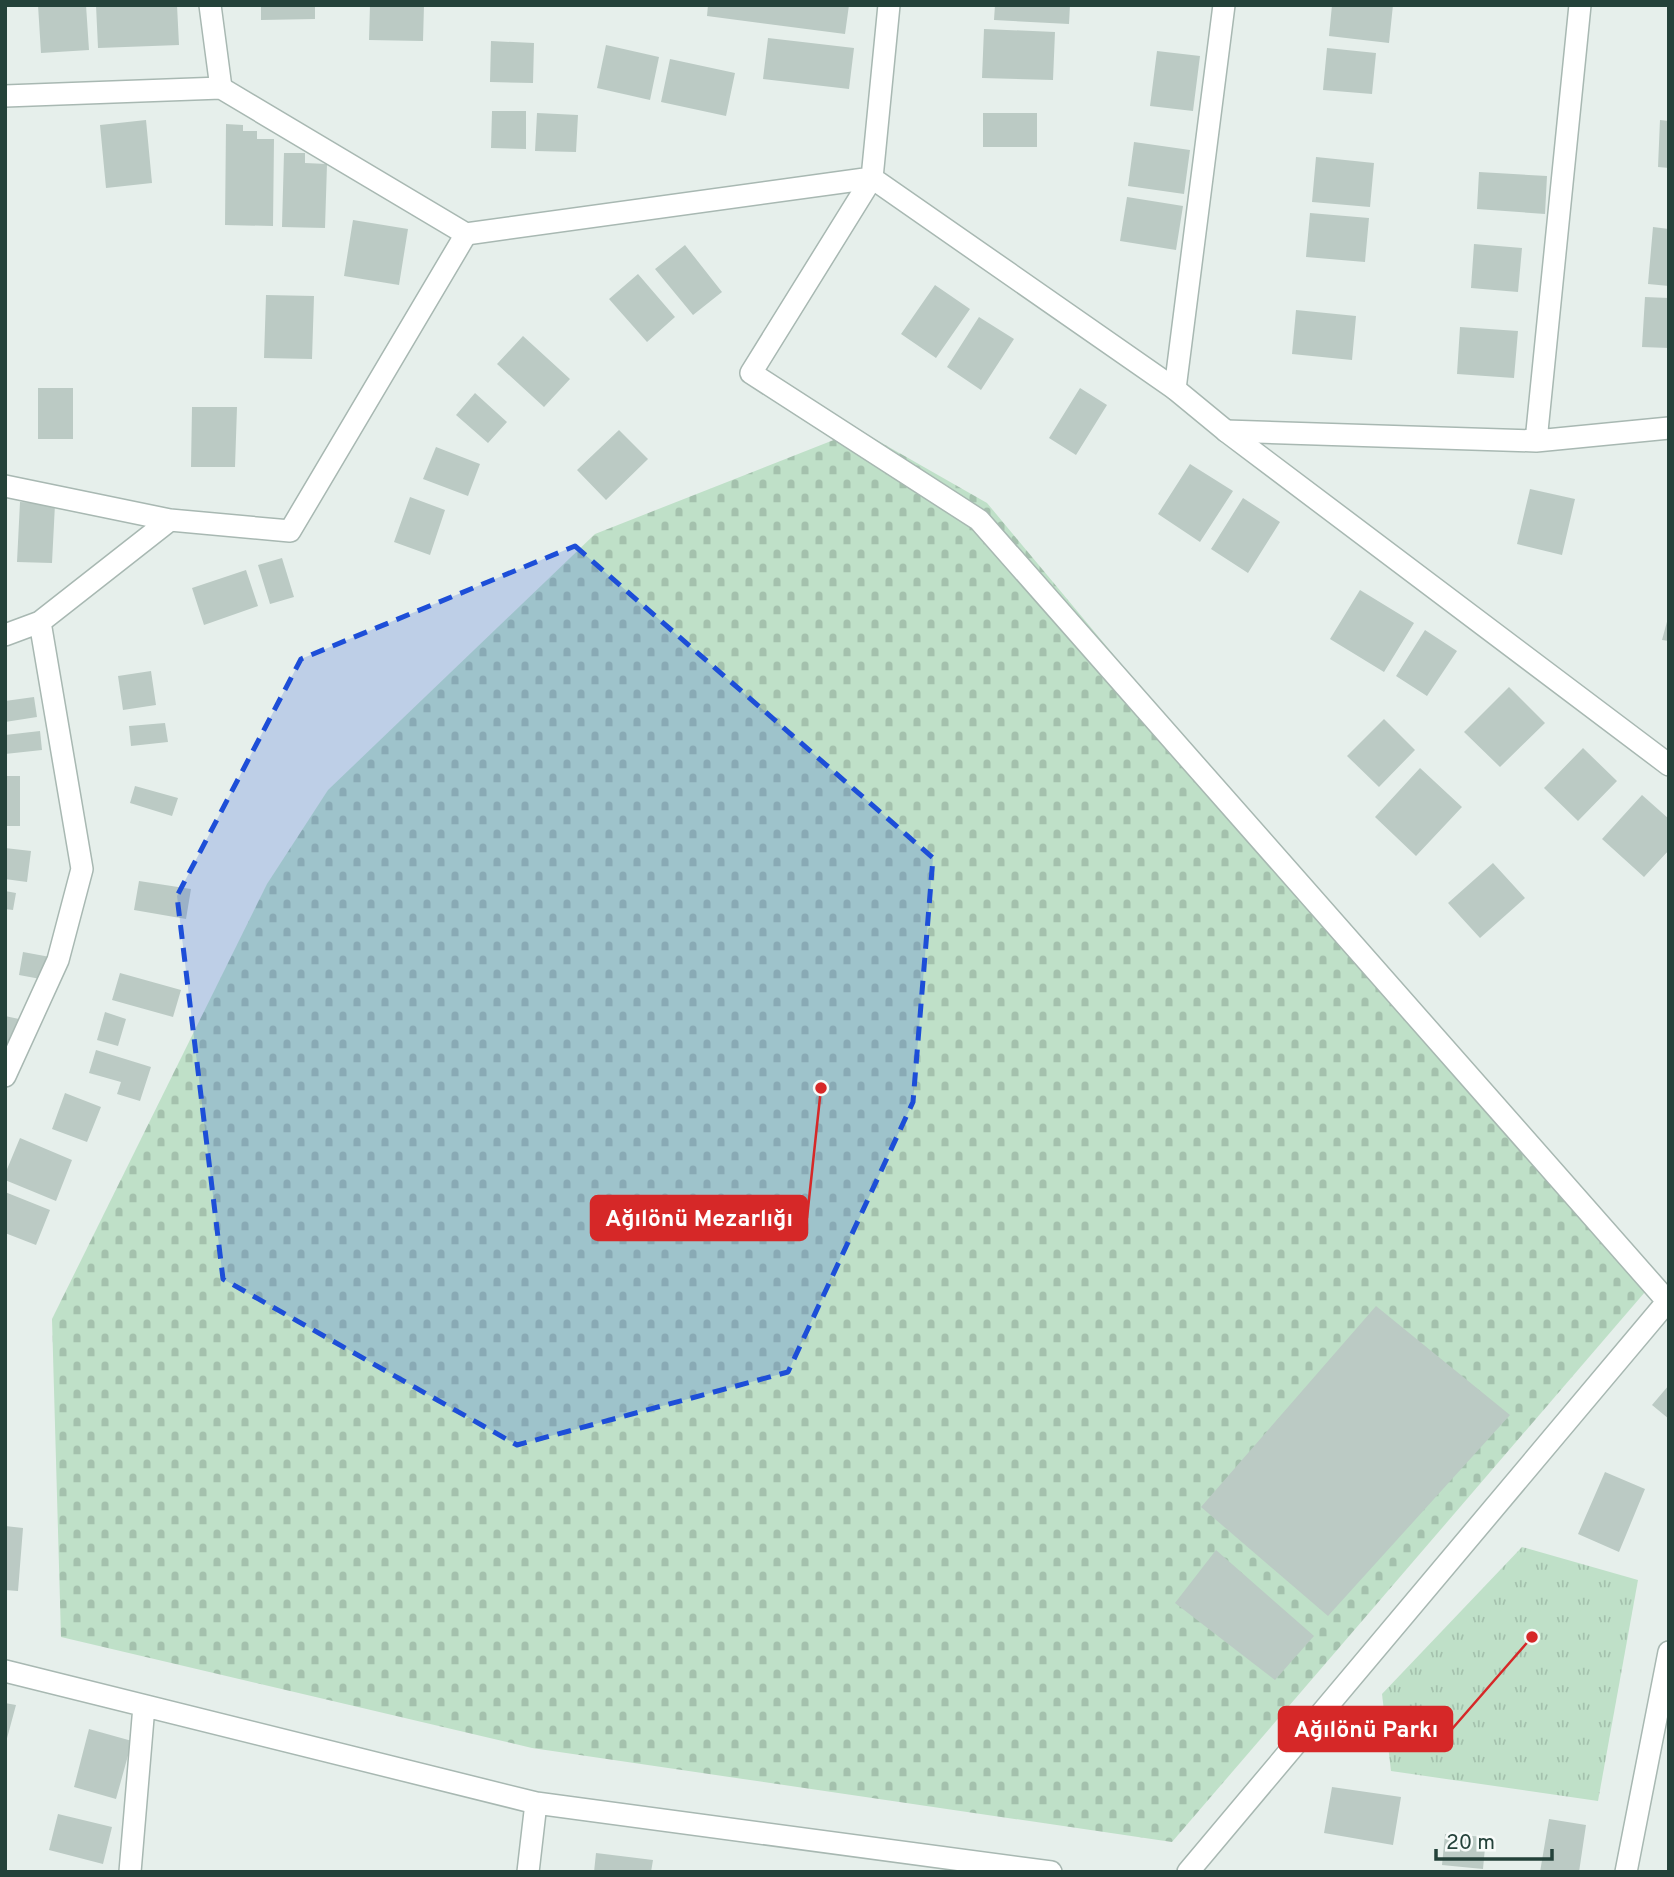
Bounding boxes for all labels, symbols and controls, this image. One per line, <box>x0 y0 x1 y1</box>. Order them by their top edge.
callout: Ağılönü Mezarlığı <box>591 1196 807 1240</box>
text: Ağılönü Mezarlığı <box>605 1206 793 1235</box>
callout: Ağılönü Parkı <box>1279 1707 1452 1751</box>
text: Ağılönü Parkı <box>1294 1717 1438 1746</box>
scale bar <box>1436 1818 1552 1862</box>
text: 20 m <box>1446 1830 1495 1857</box>

